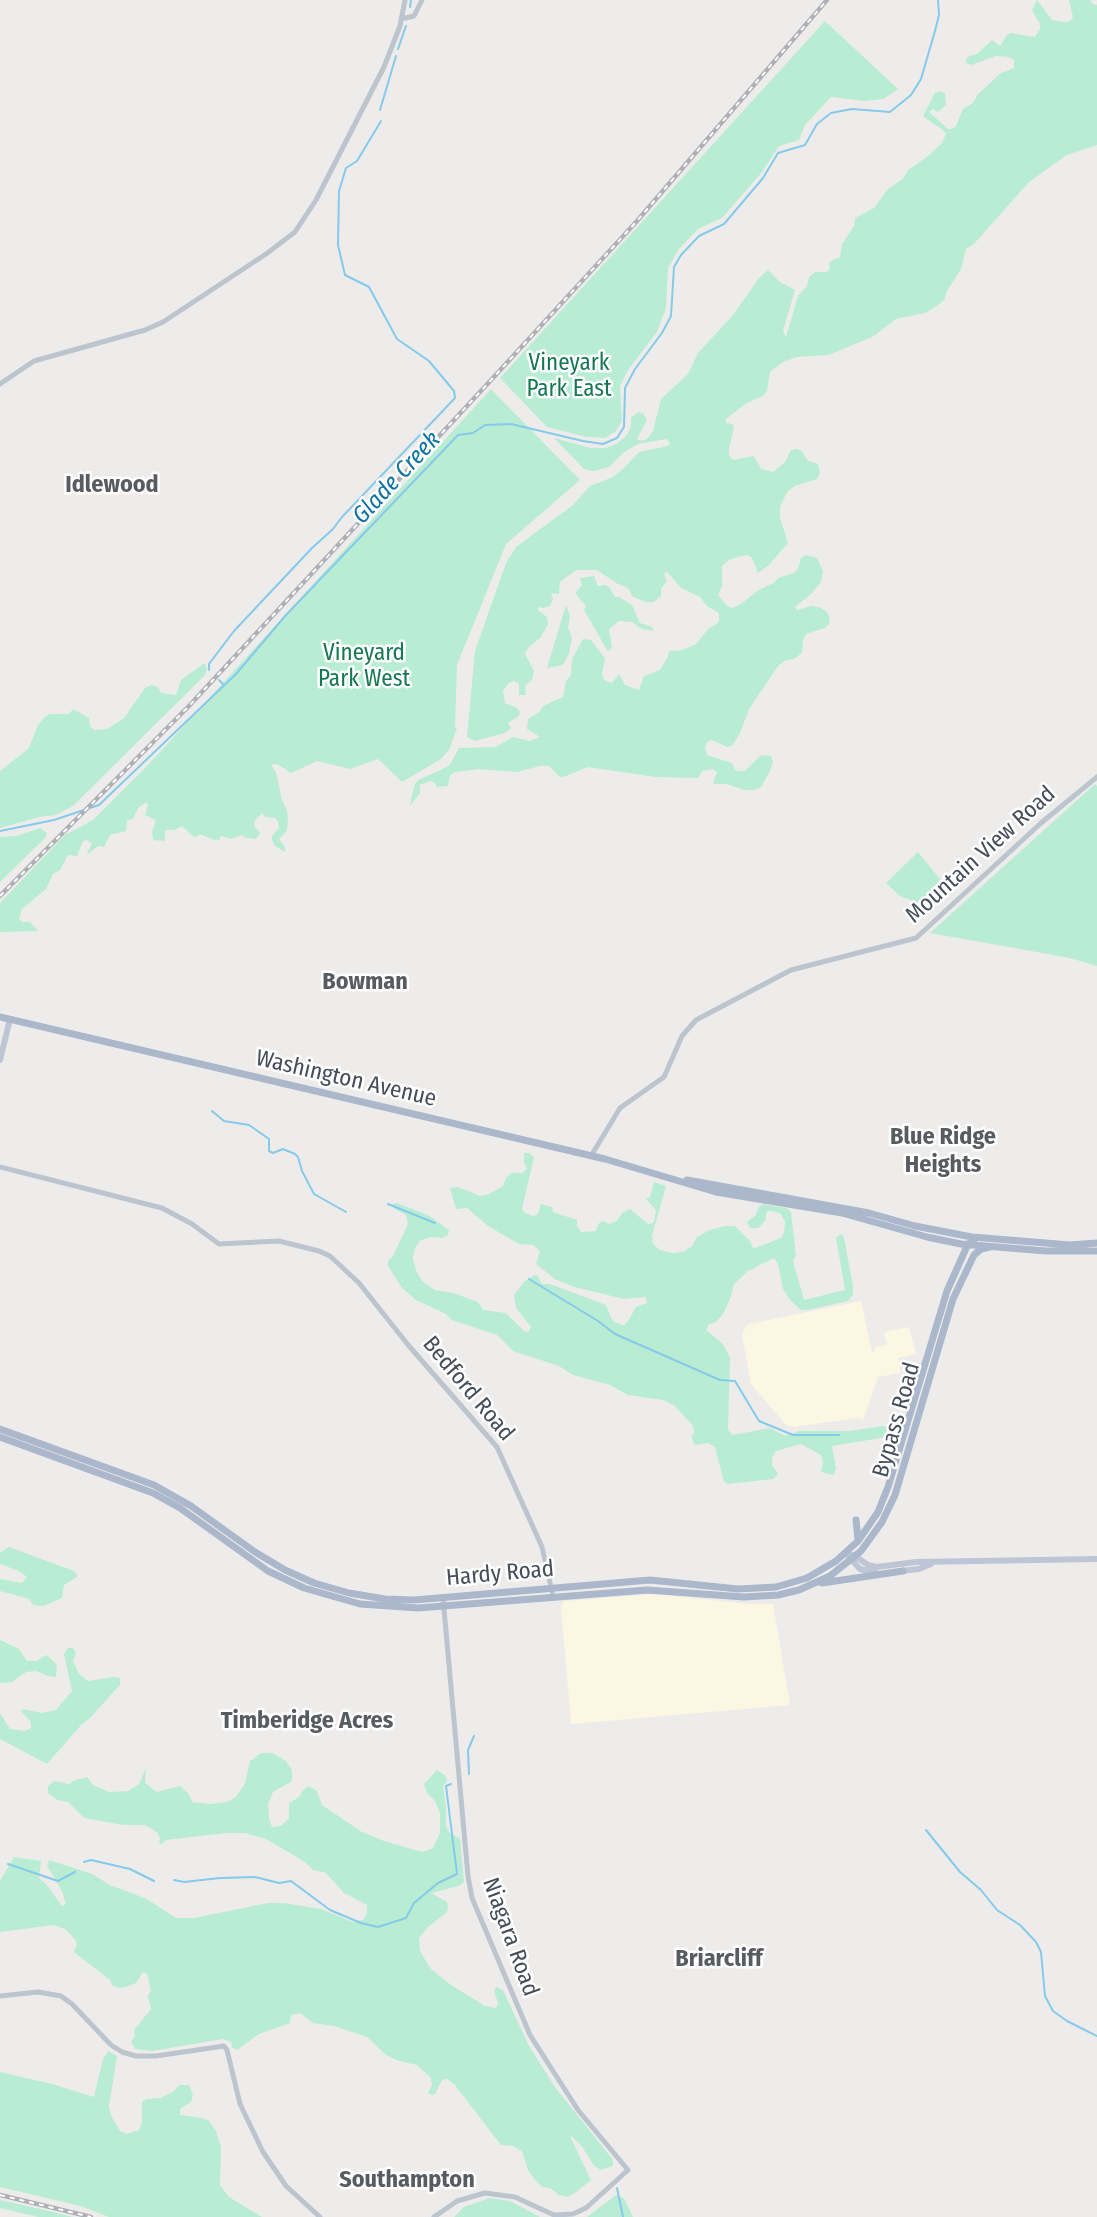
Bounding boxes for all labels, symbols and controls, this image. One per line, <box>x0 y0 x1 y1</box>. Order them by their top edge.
park label: Vineyark Park East <box>526 350 612 404</box>
water label: Glade Creek <box>347 426 447 530</box>
district label: Idlewood <box>65 471 159 499</box>
park label: Vineyard Park West <box>318 640 410 694</box>
street label: Mountain View Road <box>901 781 1061 929</box>
district label: Bowman <box>322 968 408 996</box>
street label: Washington Avenue <box>253 1045 439 1113</box>
district label: Blue Ridge Heights <box>890 1123 996 1179</box>
street label: Bedford Road <box>416 1331 520 1447</box>
street label: Bypass Road <box>867 1359 927 1481</box>
street label: Hardy Road <box>445 1556 555 1592</box>
district label: Timberidge Acres <box>221 1707 393 1735</box>
street label: Niagara Road <box>476 1874 544 2000</box>
district label: Briarcliff <box>675 1945 763 1973</box>
district label: Southampton <box>339 2166 475 2194</box>

